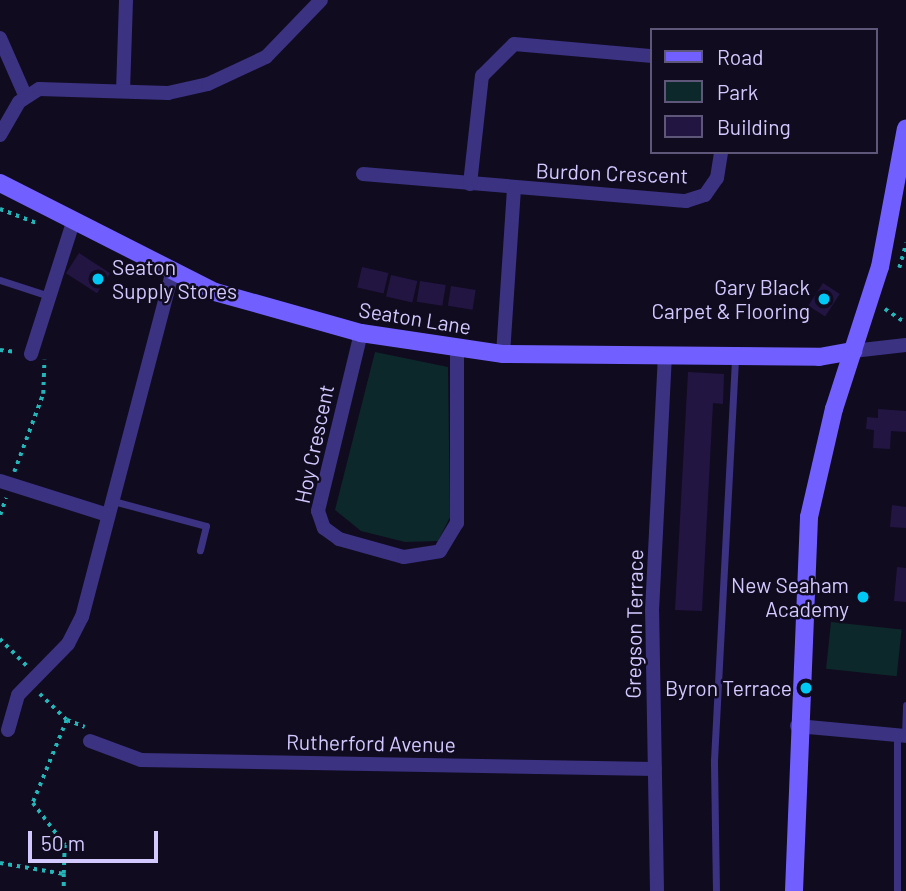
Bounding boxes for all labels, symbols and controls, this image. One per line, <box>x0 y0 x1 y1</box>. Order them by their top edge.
legend <box>650 28 878 154</box>
text: Road <box>717 44 763 69</box>
text: Park <box>717 79 758 104</box>
text: Building <box>717 114 791 139</box>
street label: Burdon Crescent <box>535 158 689 188</box>
place label: Seaton Supply Stores <box>112 254 237 304</box>
marker: Seaton Supply Stores <box>90 271 106 287</box>
place label: Gary Black Carpet & Flooring <box>651 274 810 324</box>
marker: Gary Black Carpet & Flooring <box>816 291 832 307</box>
street label: Seaton Lane <box>357 297 473 339</box>
street label: Hoy Crescent <box>289 382 339 506</box>
street label: Gregson Terrace <box>620 549 648 699</box>
place label: New Seaham Academy <box>731 572 849 622</box>
marker: New Seaham Academy <box>855 589 871 605</box>
place label: Byron Terrace <box>665 675 792 701</box>
marker: Byron Terrace <box>798 680 814 696</box>
street label: Rutherford Avenue <box>286 729 456 757</box>
scale bar <box>32 818 161 862</box>
text: 50 m <box>41 830 85 855</box>

